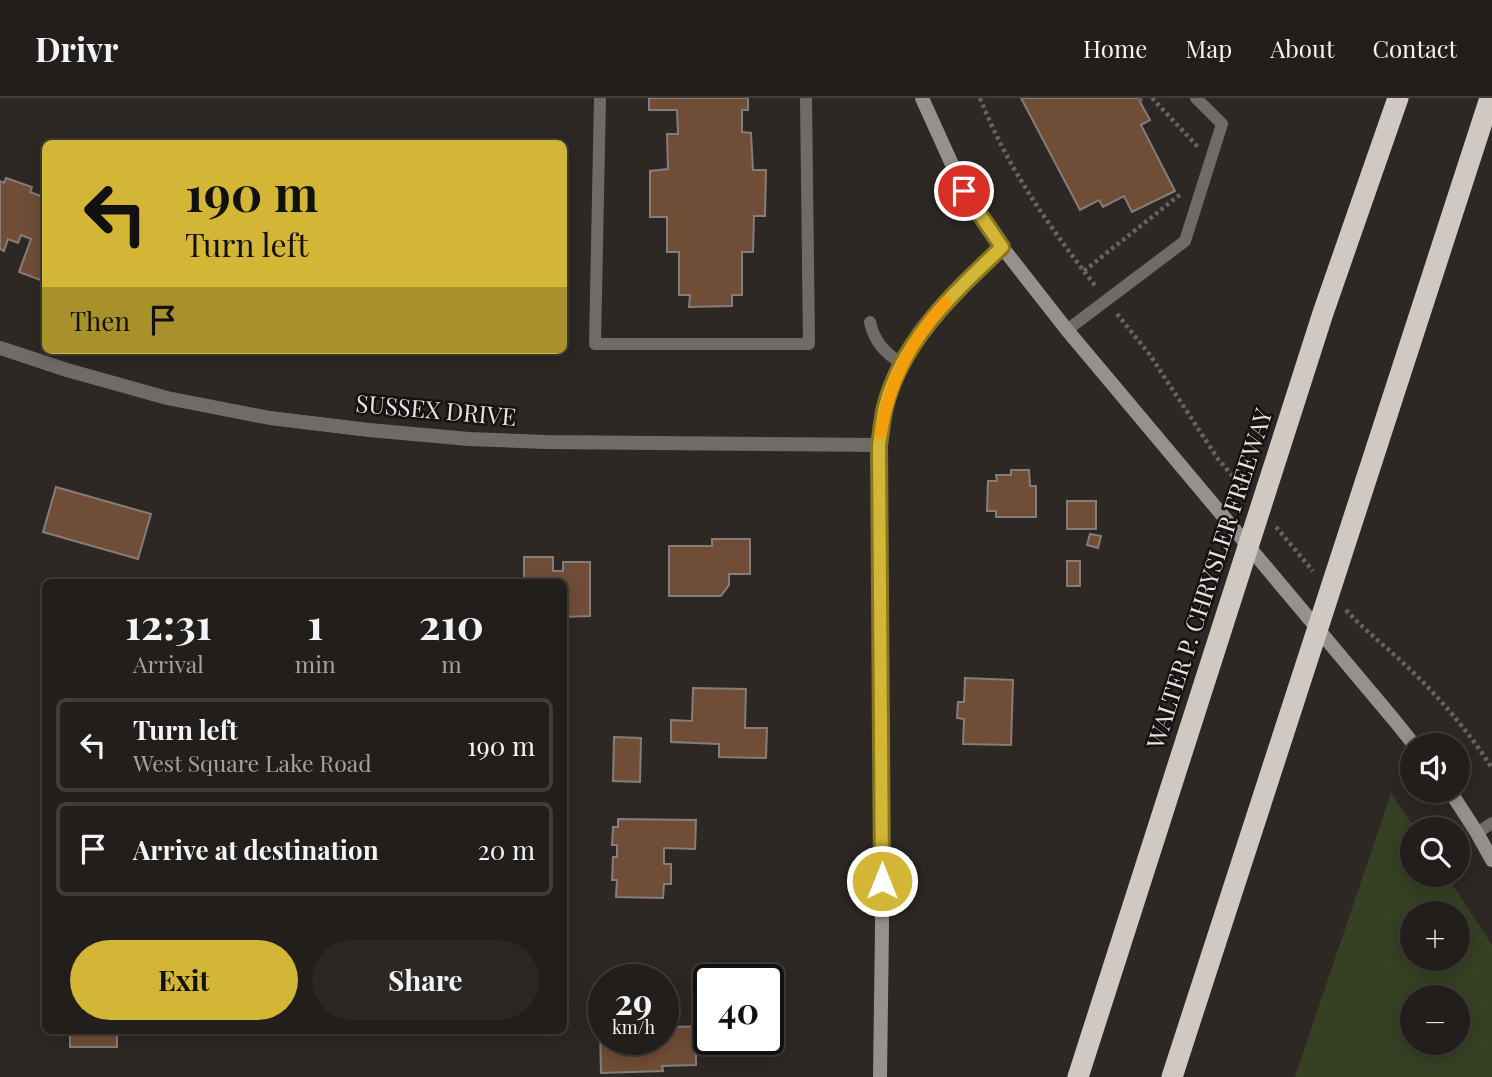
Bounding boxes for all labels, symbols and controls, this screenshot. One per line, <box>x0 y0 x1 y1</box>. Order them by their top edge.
text: Drivr <box>35 26 118 70</box>
text: Home <box>1083 32 1147 64</box>
text: Map <box>1185 32 1232 64</box>
text: About <box>1270 32 1334 64</box>
text: Contact <box>1372 32 1457 64</box>
text: 190 m <box>185 159 318 224</box>
pin <box>934 161 994 221</box>
icon: left <box>70 168 161 259</box>
icon: arrive <box>945 172 983 210</box>
text: Turn left <box>185 222 309 265</box>
icon: arrive <box>144 301 182 339</box>
text: Then <box>70 303 130 338</box>
street label: SUSSEX DRIVE <box>354 386 518 432</box>
street label: WALTER P. CHRYSLER FREEWAY <box>1138 404 1279 753</box>
text: 12:31 <box>125 595 212 651</box>
text: 1 <box>307 595 323 651</box>
text: 210 <box>419 595 484 651</box>
text: Arrival <box>133 648 204 679</box>
text: min <box>295 648 336 679</box>
text: m <box>441 648 462 679</box>
text: Turn left <box>133 712 238 747</box>
icon: left <box>74 726 112 764</box>
text: 190 m <box>467 728 535 763</box>
map controls <box>1400 733 1470 1055</box>
button: sound <box>1400 733 1470 803</box>
text: West Square Lake Road <box>133 747 372 778</box>
button: search <box>1400 817 1470 887</box>
icon: arrive <box>74 830 112 868</box>
text: Arrive at destination <box>133 832 379 867</box>
text: 20 m <box>477 832 535 867</box>
position arrow <box>845 844 919 918</box>
button: + <box>1400 901 1470 971</box>
button: Exit <box>70 940 298 1020</box>
button: Share <box>312 940 539 1020</box>
speed limit sign: 40 <box>693 964 784 1055</box>
text: 29 <box>615 977 652 1024</box>
button: − <box>1400 985 1470 1055</box>
text: km/h <box>612 1015 655 1039</box>

